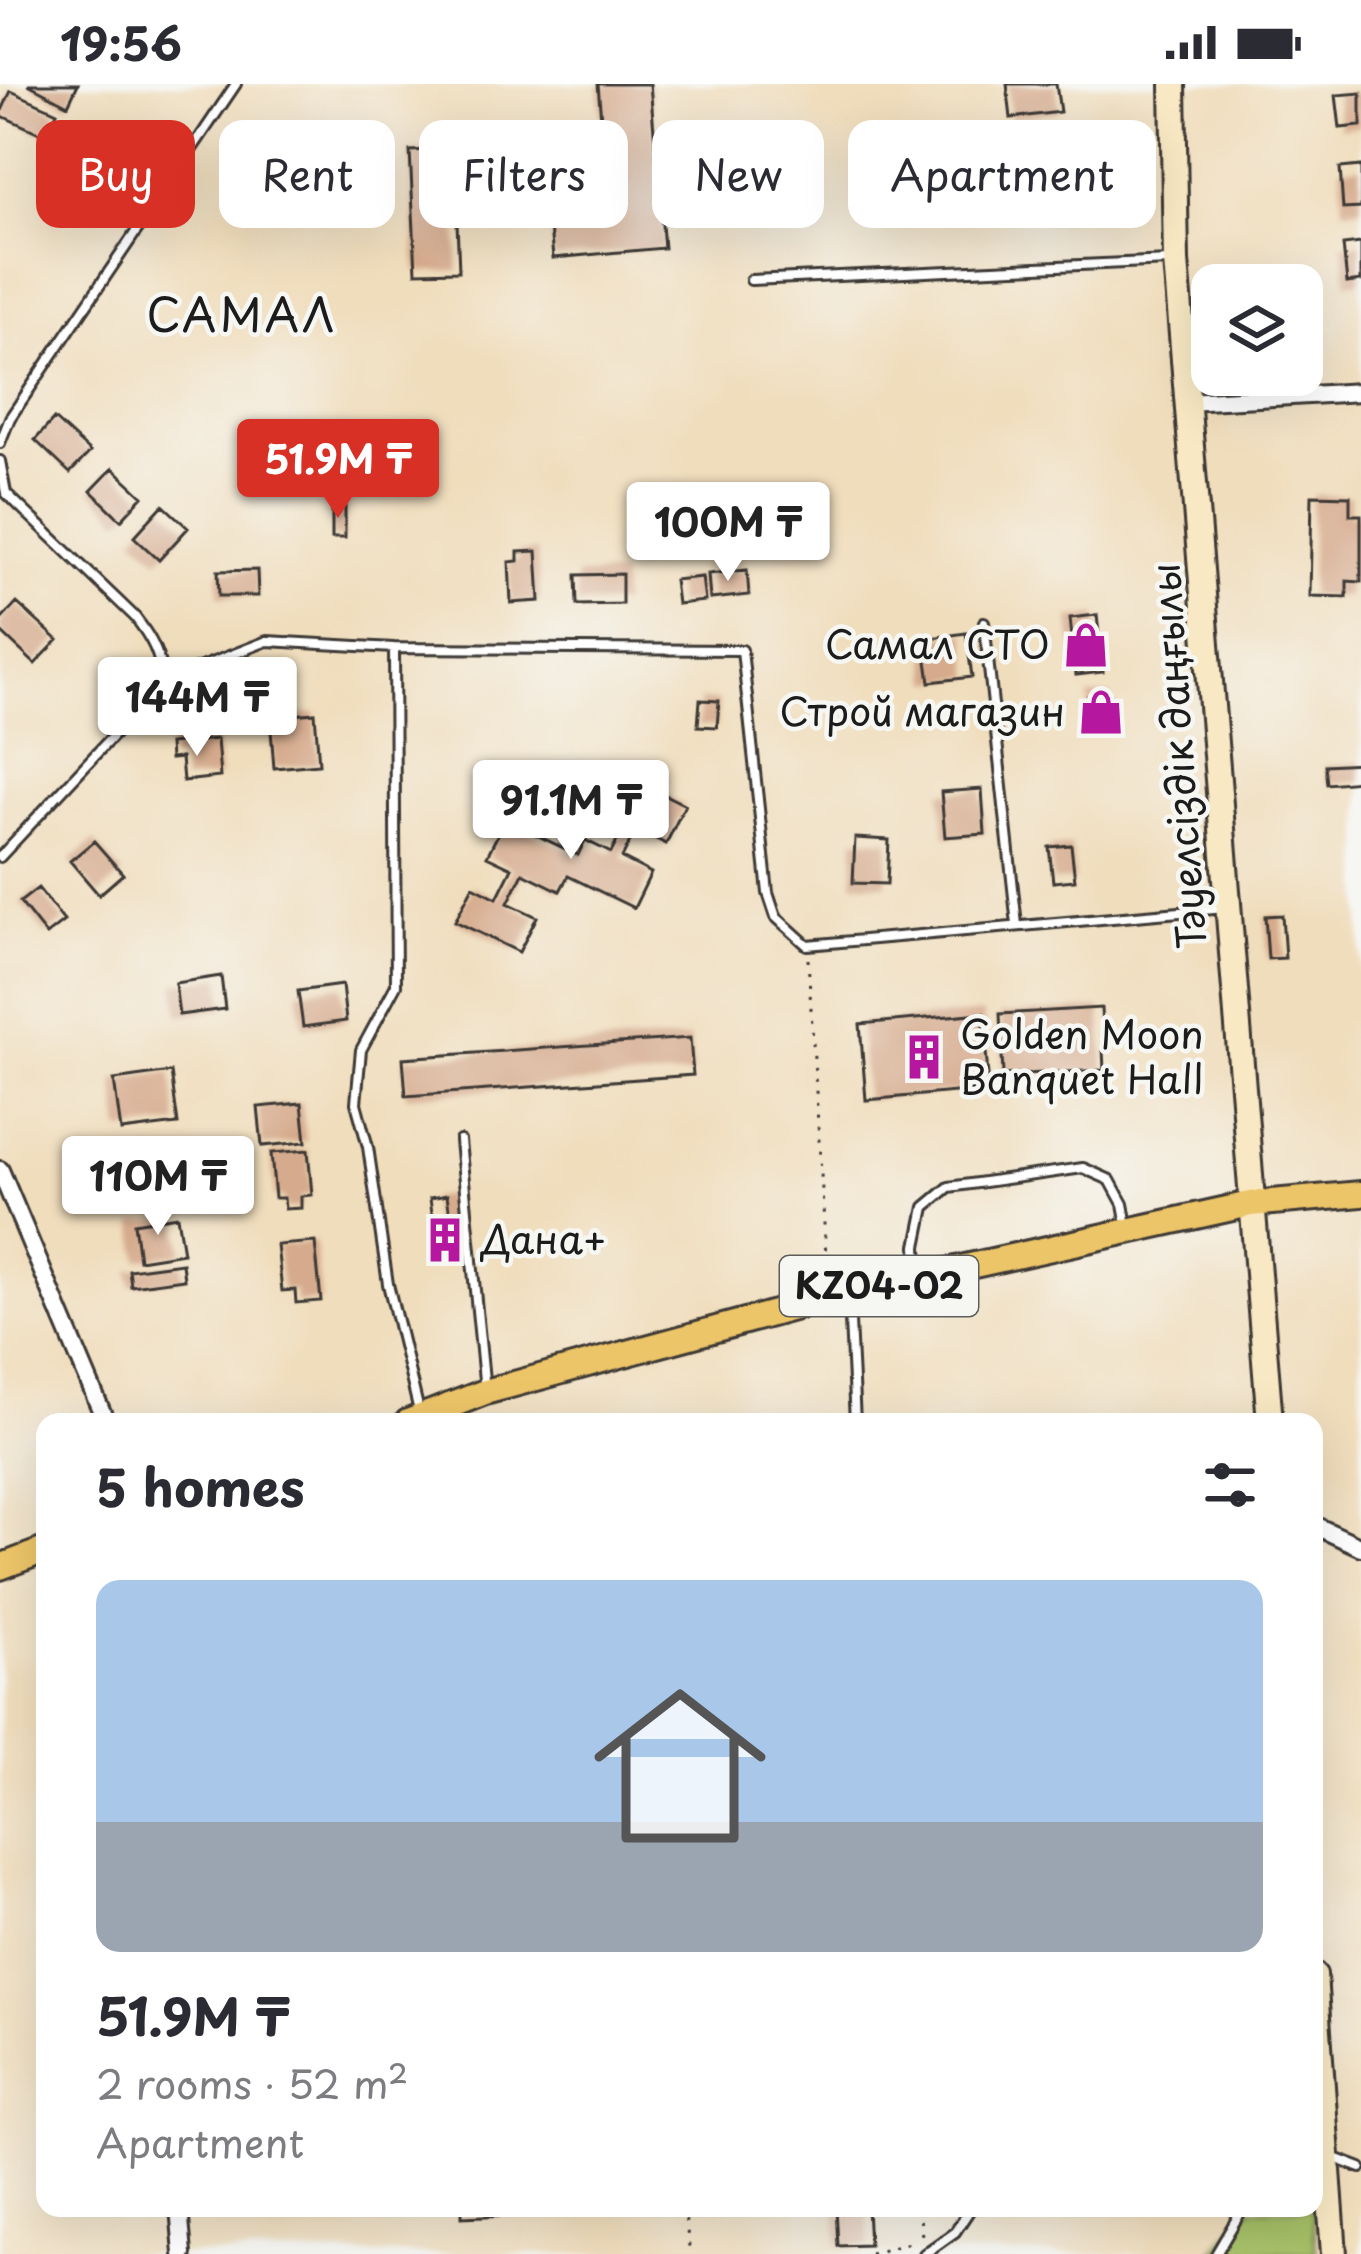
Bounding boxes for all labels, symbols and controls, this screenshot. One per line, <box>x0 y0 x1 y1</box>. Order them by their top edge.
text: 19:56 <box>60 8 182 76</box>
chip: Buy <box>36 120 195 228</box>
chip: Rent <box>219 120 395 228</box>
chip: Filters <box>419 120 628 228</box>
chip: New <box>652 120 824 228</box>
chip: Apartment <box>848 120 1156 228</box>
map controls <box>1191 264 1323 396</box>
button: layers <box>1191 264 1323 396</box>
district label: САМАЛ <box>146 279 338 347</box>
pin: 51.9M ₸ <box>227 419 449 521</box>
text: 51.9M ₸ <box>264 428 412 487</box>
pin: 100M ₸ <box>630 482 826 584</box>
text: 100M ₸ <box>654 491 802 550</box>
street label: Тәуелсіздік даңғылы <box>1134 561 1219 951</box>
place label: Самал СТО <box>825 613 1050 672</box>
shop icon: Самал СТО <box>1061 620 1111 670</box>
pin: 144M ₸ <box>99 657 295 759</box>
text: 144M ₸ <box>125 666 269 725</box>
place label: Строй магазин <box>779 680 1065 739</box>
shop icon: Строй магазин <box>1076 687 1126 737</box>
pin: 91.1M ₸ <box>460 760 682 862</box>
text: 91.1M ₸ <box>500 769 642 828</box>
place label: Golden Moon Banquet Hall <box>960 1003 1204 1107</box>
building icon: Golden Moon Banquet Hall <box>899 1032 949 1082</box>
pin: 110M ₸ <box>60 1136 256 1238</box>
text: 110M ₸ <box>89 1145 227 1204</box>
place label: Дана+ <box>479 1208 607 1267</box>
building icon: Дана+ <box>420 1215 470 1265</box>
road number: KZ04-02 <box>780 1256 978 1316</box>
text: 5 homes <box>96 1447 305 1524</box>
icon: filters <box>1197 1452 1263 1518</box>
icon: home <box>572 1658 788 1874</box>
text: 51.9M ₸ <box>96 1976 289 2053</box>
text: 2 rooms · 52 m² <box>96 2053 408 2112</box>
text: Apartment <box>96 2112 304 2171</box>

